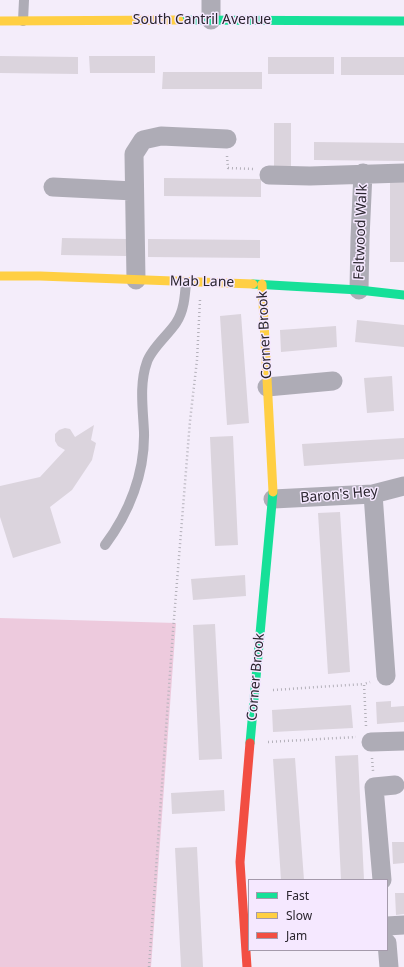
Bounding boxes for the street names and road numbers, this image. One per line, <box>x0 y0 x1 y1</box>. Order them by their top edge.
street label: South Cantril Avenue <box>133 12 271 28</box>
street label: Feltwood Walk <box>351 184 371 280</box>
street label: Mab Lane <box>170 273 234 291</box>
street label: Corner Brook <box>254 291 276 379</box>
street label: Baron's Hey <box>300 483 378 507</box>
street label: Corner Brook <box>244 632 268 722</box>

